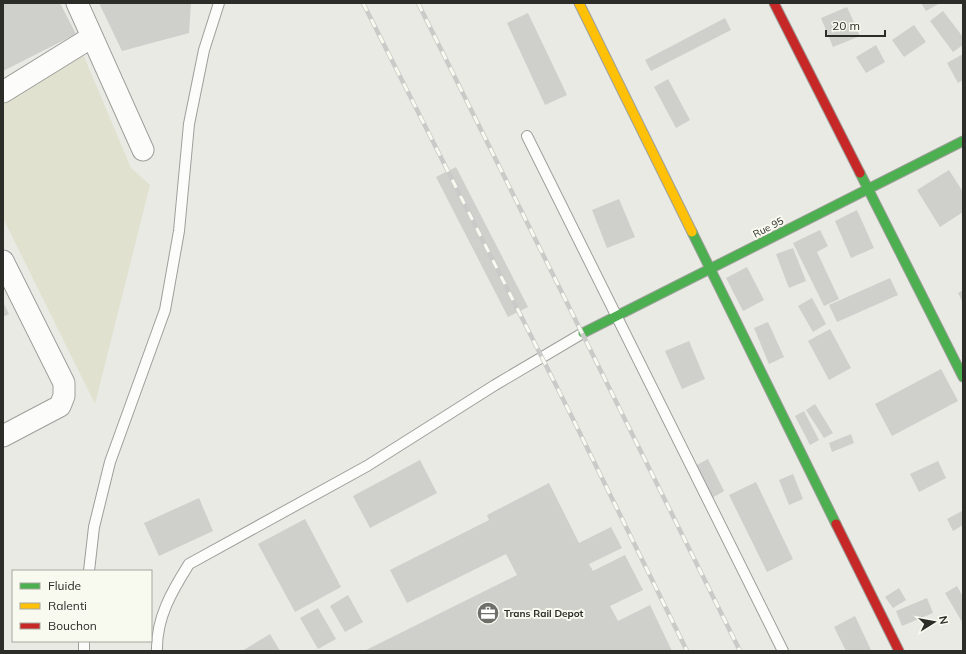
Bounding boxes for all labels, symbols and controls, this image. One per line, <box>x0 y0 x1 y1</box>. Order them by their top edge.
scale bar <box>826 12 885 38</box>
text: 20 m <box>832 18 860 33</box>
street label: Rue 95 <box>751 214 786 241</box>
legend <box>12 570 152 642</box>
text: Fluide <box>48 578 81 593</box>
text: Ralenti <box>48 598 87 613</box>
office icon: Trans Rail Depot <box>475 600 501 626</box>
north arrow <box>914 602 954 642</box>
place label: Trans Rail Depot <box>504 607 584 620</box>
text: N <box>936 615 951 626</box>
text: Bouchon <box>48 618 97 633</box>

